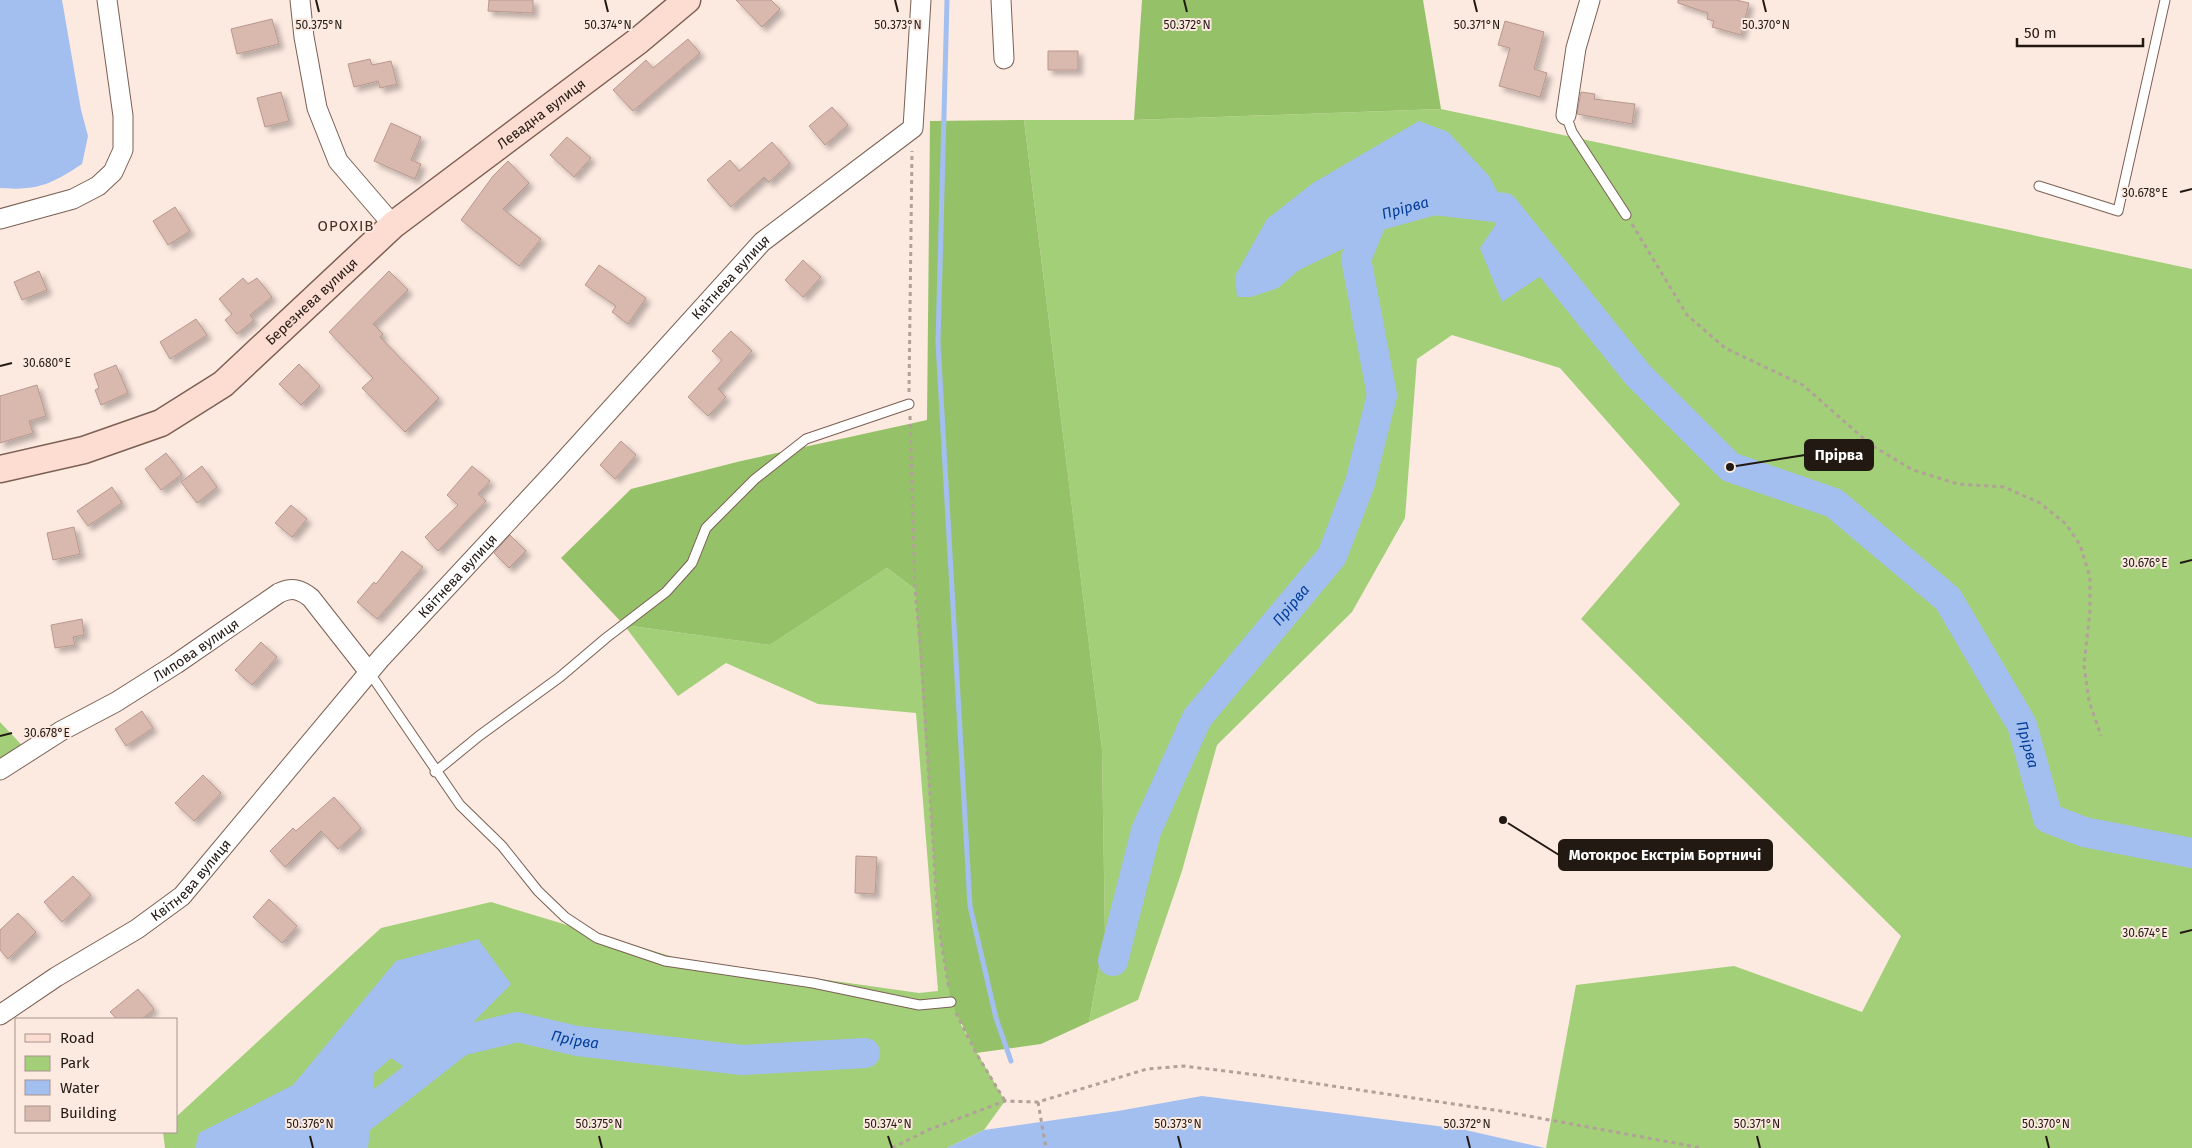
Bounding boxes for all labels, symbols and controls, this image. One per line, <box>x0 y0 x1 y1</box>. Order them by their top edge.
scale bar <box>2017 15 2143 47</box>
text: 50.375°N <box>295 18 343 32</box>
text: 50.374°N <box>584 18 632 32</box>
text: 50.373°N <box>874 18 922 32</box>
text: 50.372°N <box>1163 18 1211 32</box>
text: 50.371°N <box>1454 18 1500 32</box>
text: 50.370°N <box>1742 18 1790 32</box>
text: 50 m <box>2024 24 2057 42</box>
street label: Левадна вулиця <box>494 75 589 153</box>
text: 30.678°E <box>2122 186 2168 200</box>
water label: Прірва <box>1380 193 1431 223</box>
district label: ОРОХІВ <box>318 217 374 235</box>
street label: Квітнева вулиця <box>688 231 773 323</box>
street label: Березнева вулиця <box>262 254 361 349</box>
text: 30.680°E <box>23 356 71 370</box>
callout: Прірва <box>1805 440 1873 470</box>
text: Прірва <box>1815 446 1863 464</box>
street label: Квітнева вулиця <box>415 531 501 622</box>
text: 30.676°E <box>2122 556 2168 570</box>
water label: Прірва <box>1269 581 1313 629</box>
street label: Липова вулиця <box>150 615 242 685</box>
water label: Прірва <box>2012 719 2043 770</box>
text: 30.678°E <box>24 726 70 740</box>
street label: Квітнева вулиця <box>148 836 235 925</box>
callout: Мотокрос Екстрім Бортничі <box>1559 840 1772 870</box>
text: Мотокрос Екстрім Бортничі <box>1569 846 1761 864</box>
text: 30.674°E <box>2122 926 2168 940</box>
legend <box>15 1018 178 1133</box>
water label: Прірва <box>549 1026 600 1052</box>
text: Road <box>60 1029 95 1047</box>
text: Park <box>60 1054 90 1072</box>
text: Water <box>60 1079 99 1097</box>
text: Building <box>60 1104 116 1122</box>
text: 50.376°N <box>286 1117 334 1131</box>
text: 50.375°N <box>575 1117 623 1131</box>
text: 50.374°N <box>864 1117 912 1131</box>
text: 50.373°N <box>1154 1117 1202 1131</box>
text: 50.372°N <box>1443 1117 1491 1131</box>
text: 50.371°N <box>1734 1117 1780 1131</box>
text: 50.370°N <box>2022 1117 2070 1131</box>

